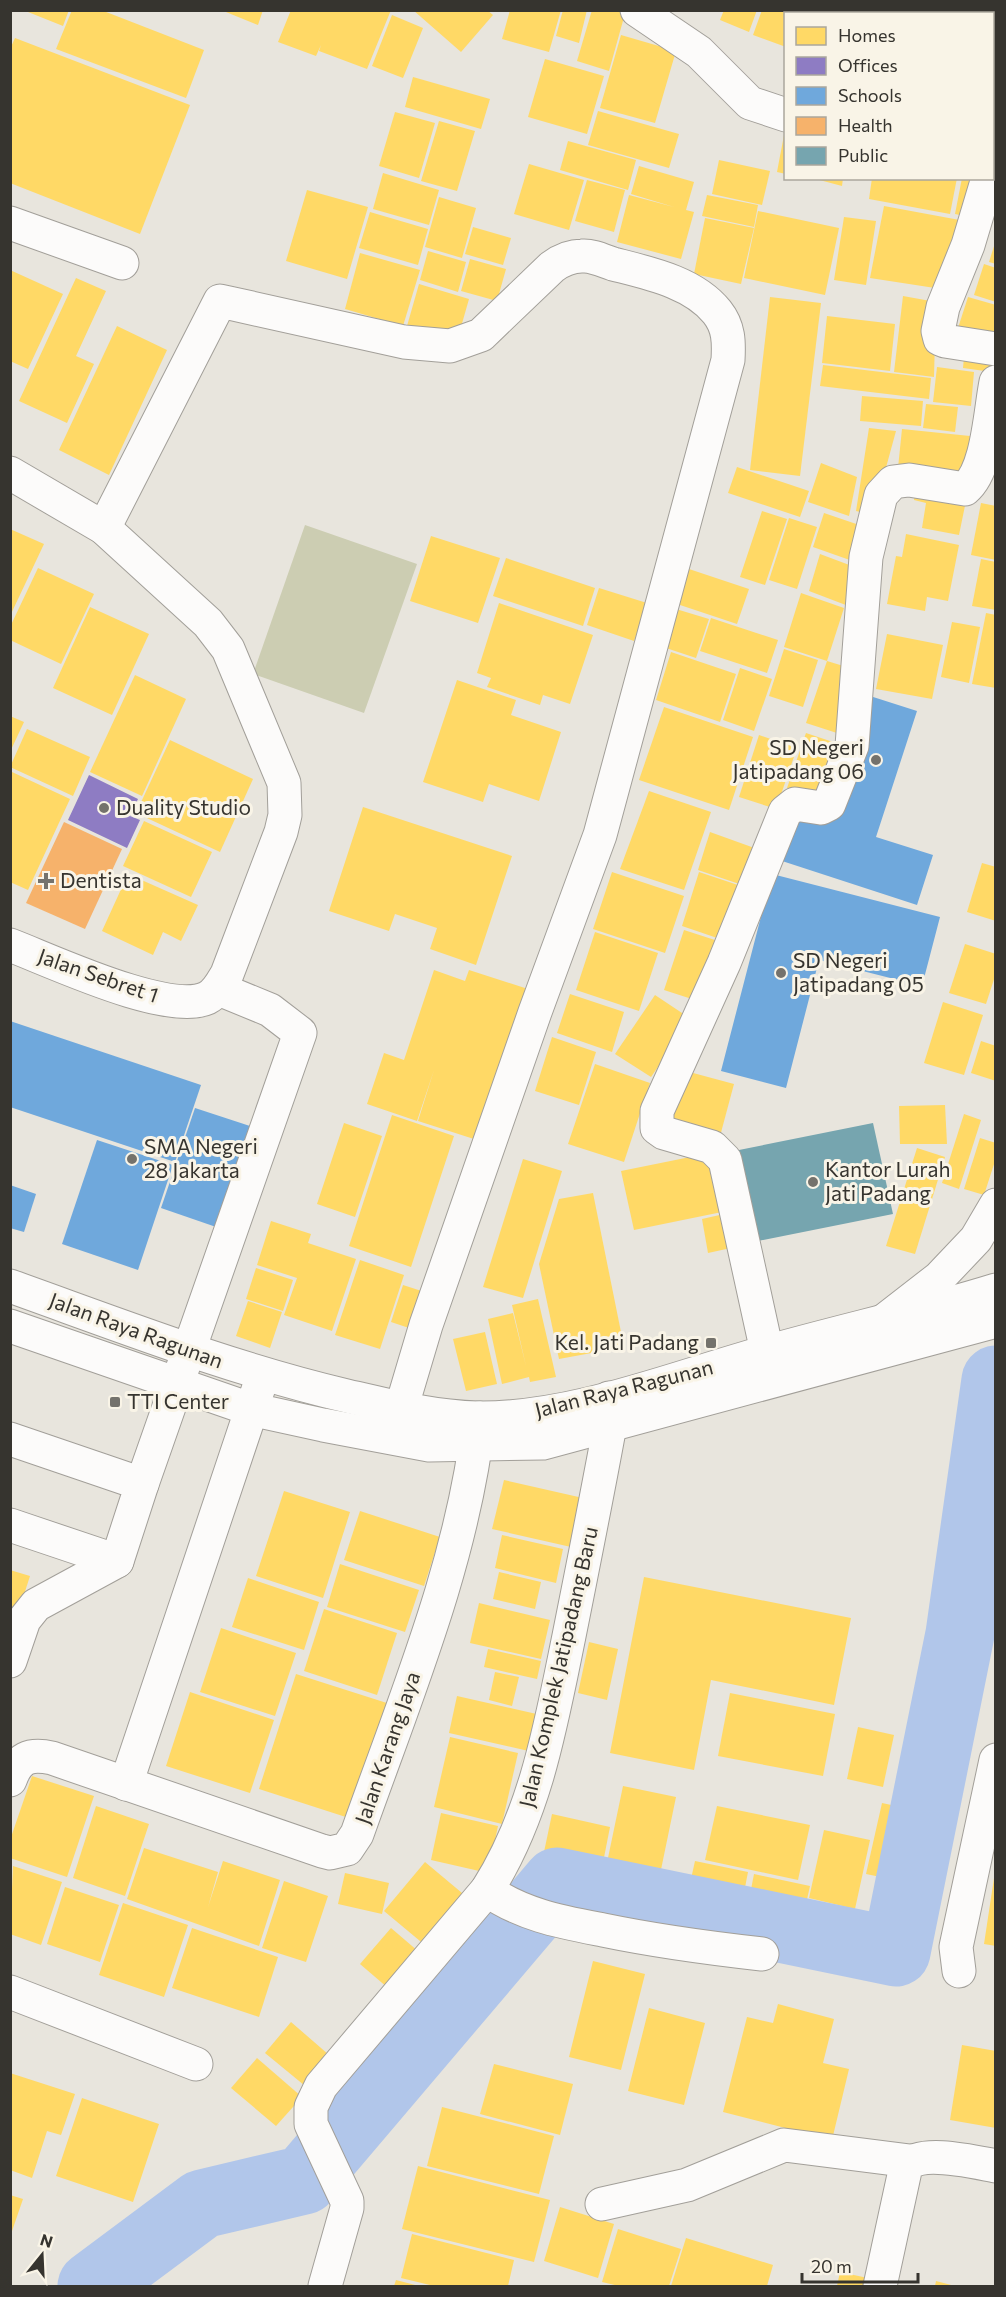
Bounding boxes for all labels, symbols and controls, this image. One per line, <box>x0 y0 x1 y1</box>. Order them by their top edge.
legend <box>784 12 994 180</box>
text: Homes <box>838 24 896 46</box>
text: Offices <box>838 54 898 76</box>
text: Schools <box>838 84 902 106</box>
text: Health <box>838 114 893 136</box>
text: Public <box>838 144 888 166</box>
place label: SD Negeri Jatipadang 06 <box>732 734 864 783</box>
marker: SD Negeri Jatipadang 06 <box>869 753 883 767</box>
place label: Duality Studio <box>116 794 251 819</box>
marker: Duality Studio <box>97 801 111 815</box>
place label: Dentista <box>60 867 142 892</box>
marker: Dentista <box>37 872 55 890</box>
street label: Jalan Sebret 1 <box>35 942 162 1007</box>
place label: SD Negeri Jatipadang 05 <box>793 947 924 996</box>
marker: SD Negeri Jatipadang 05 <box>774 966 788 980</box>
place label: SMA Negeri 28 Jakarta <box>144 1133 258 1182</box>
marker: SMA Negeri 28 Jakarta <box>125 1152 139 1166</box>
place label: Kantor Lurah Jati Padang <box>825 1156 950 1205</box>
marker: Kantor Lurah Jati Padang <box>806 1175 820 1189</box>
street label: Jalan Raya Ragunan <box>46 1287 227 1373</box>
place label: Kel. Jati Padang <box>554 1329 699 1354</box>
marker: Kel. Jati Padang <box>704 1336 718 1350</box>
street label: Jalan Raya Ragunan <box>532 1353 715 1422</box>
place label: TTI Center <box>127 1388 229 1413</box>
marker: TTI Center <box>108 1395 122 1409</box>
street label: Jalan Komplek Jatipadang Baru <box>513 1524 602 1810</box>
street label: Jalan Karang Jaya <box>349 1668 424 1827</box>
north arrow <box>12 2225 72 2285</box>
text: N <box>38 2229 55 2251</box>
scale bar <box>802 2246 918 2284</box>
text: 20 m <box>811 2255 852 2277</box>

